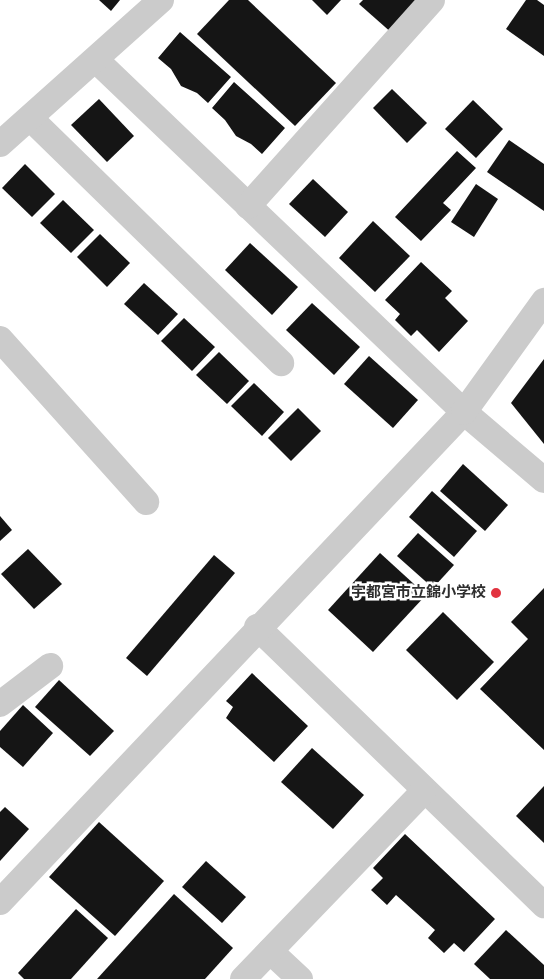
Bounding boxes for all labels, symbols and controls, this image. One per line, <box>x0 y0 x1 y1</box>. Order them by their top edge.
place label: 宇都宮市立錦小学校 <box>351 584 486 602</box>
marker: 宇都宮市立錦小学校 <box>490 587 502 599</box>

